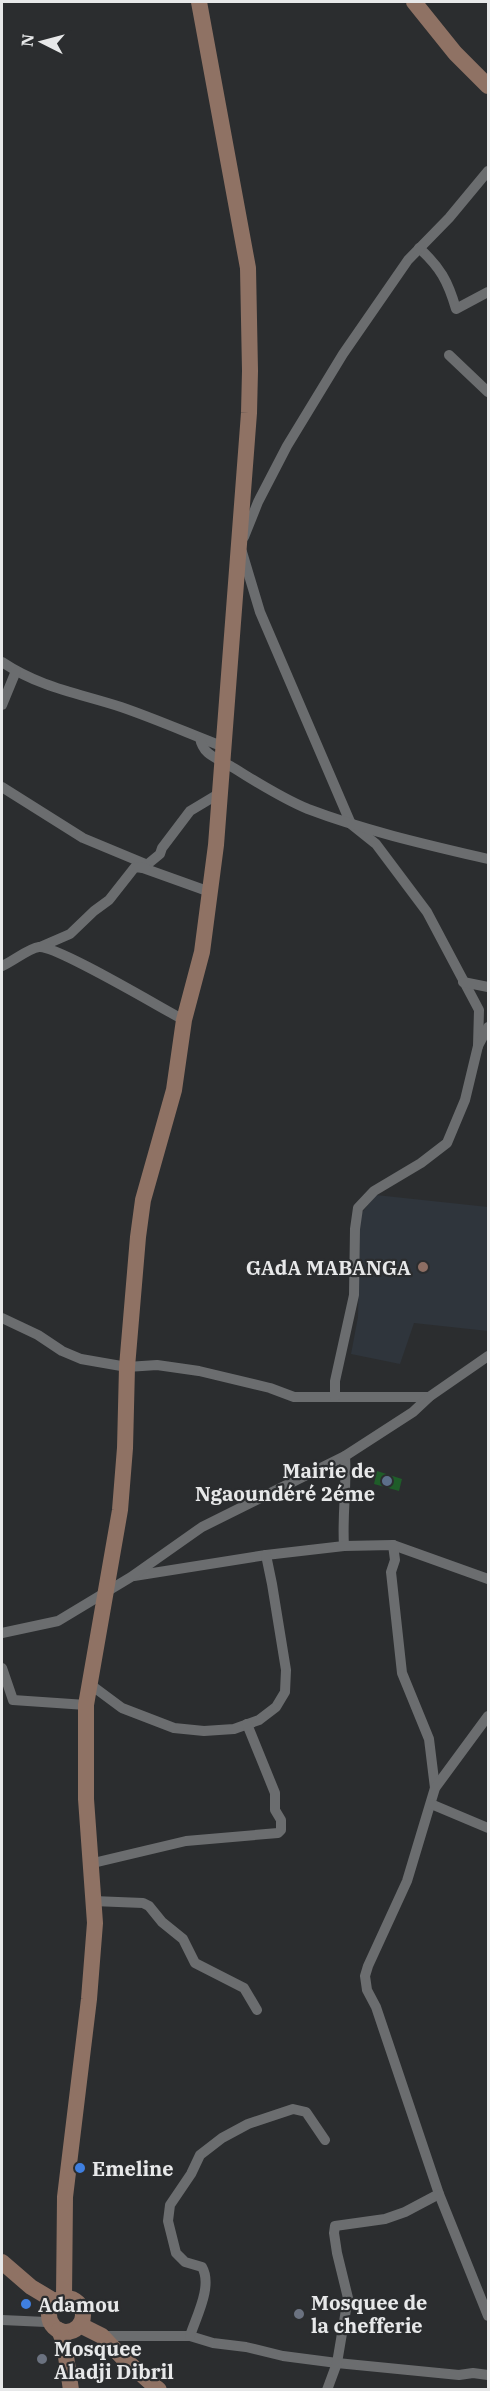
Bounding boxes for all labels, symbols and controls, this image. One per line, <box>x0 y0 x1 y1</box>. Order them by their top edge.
north arrow <box>12 12 72 72</box>
text: N <box>16 33 38 48</box>
place label: GAdA MABANGA <box>246 1254 411 1281</box>
marker: GAdA MABANGA <box>416 1260 430 1274</box>
place label: Mairie de Ngaoundéré 2éme <box>195 1457 375 1507</box>
marker: Mairie de Ngaoundéré 2éme <box>380 1474 394 1488</box>
place label: Emeline <box>92 2155 174 2182</box>
marker: Emeline <box>73 2161 87 2175</box>
place label: Mosquee de la chefferie <box>311 2289 427 2339</box>
place label: Adamou <box>38 2291 120 2318</box>
marker: Adamou <box>19 2297 33 2311</box>
marker: Mosquee de la chefferie <box>292 2307 306 2321</box>
place label: Mosquee Aladji Dibril <box>54 2335 174 2385</box>
marker: Mosquee Aladji Dibril <box>35 2352 49 2366</box>

